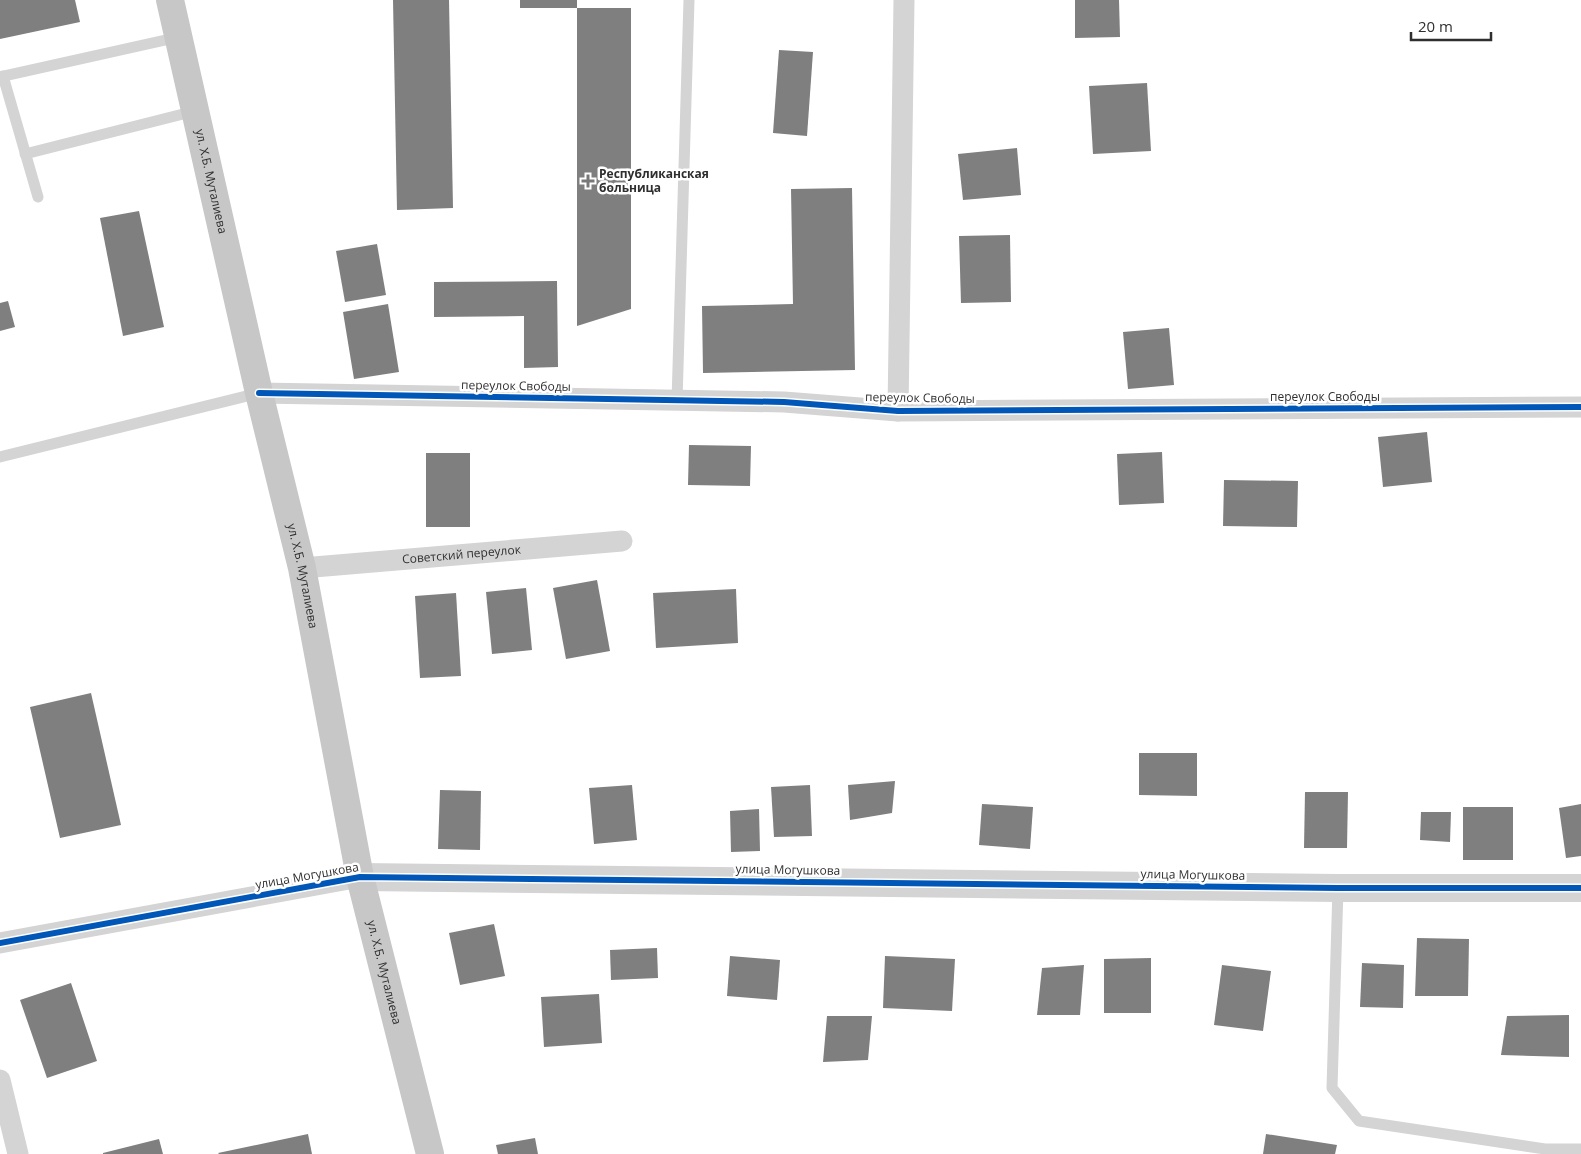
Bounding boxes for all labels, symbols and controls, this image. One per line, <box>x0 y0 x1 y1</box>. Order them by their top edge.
scale bar <box>1411 10 1491 42</box>
text: 20 m <box>1418 16 1453 36</box>
street label: ул. Х.Б. Муталиева <box>191 127 232 235</box>
place label: Республиканская больница <box>599 165 709 196</box>
marker: Республиканская больница <box>581 174 595 188</box>
street label: переулок Свободы <box>461 376 571 395</box>
street label: переулок Свободы <box>865 388 975 407</box>
street label: переулок Свободы <box>1270 388 1380 405</box>
street label: ул. Х.Б. Муталиева <box>283 522 322 630</box>
street label: Советский переулок <box>401 541 522 568</box>
street label: улица Могушкова <box>254 858 360 893</box>
street label: улица Могушкова <box>736 860 840 879</box>
street label: улица Могушкова <box>1141 865 1245 884</box>
street label: ул. Х.Б. Муталиева <box>363 918 406 1026</box>

